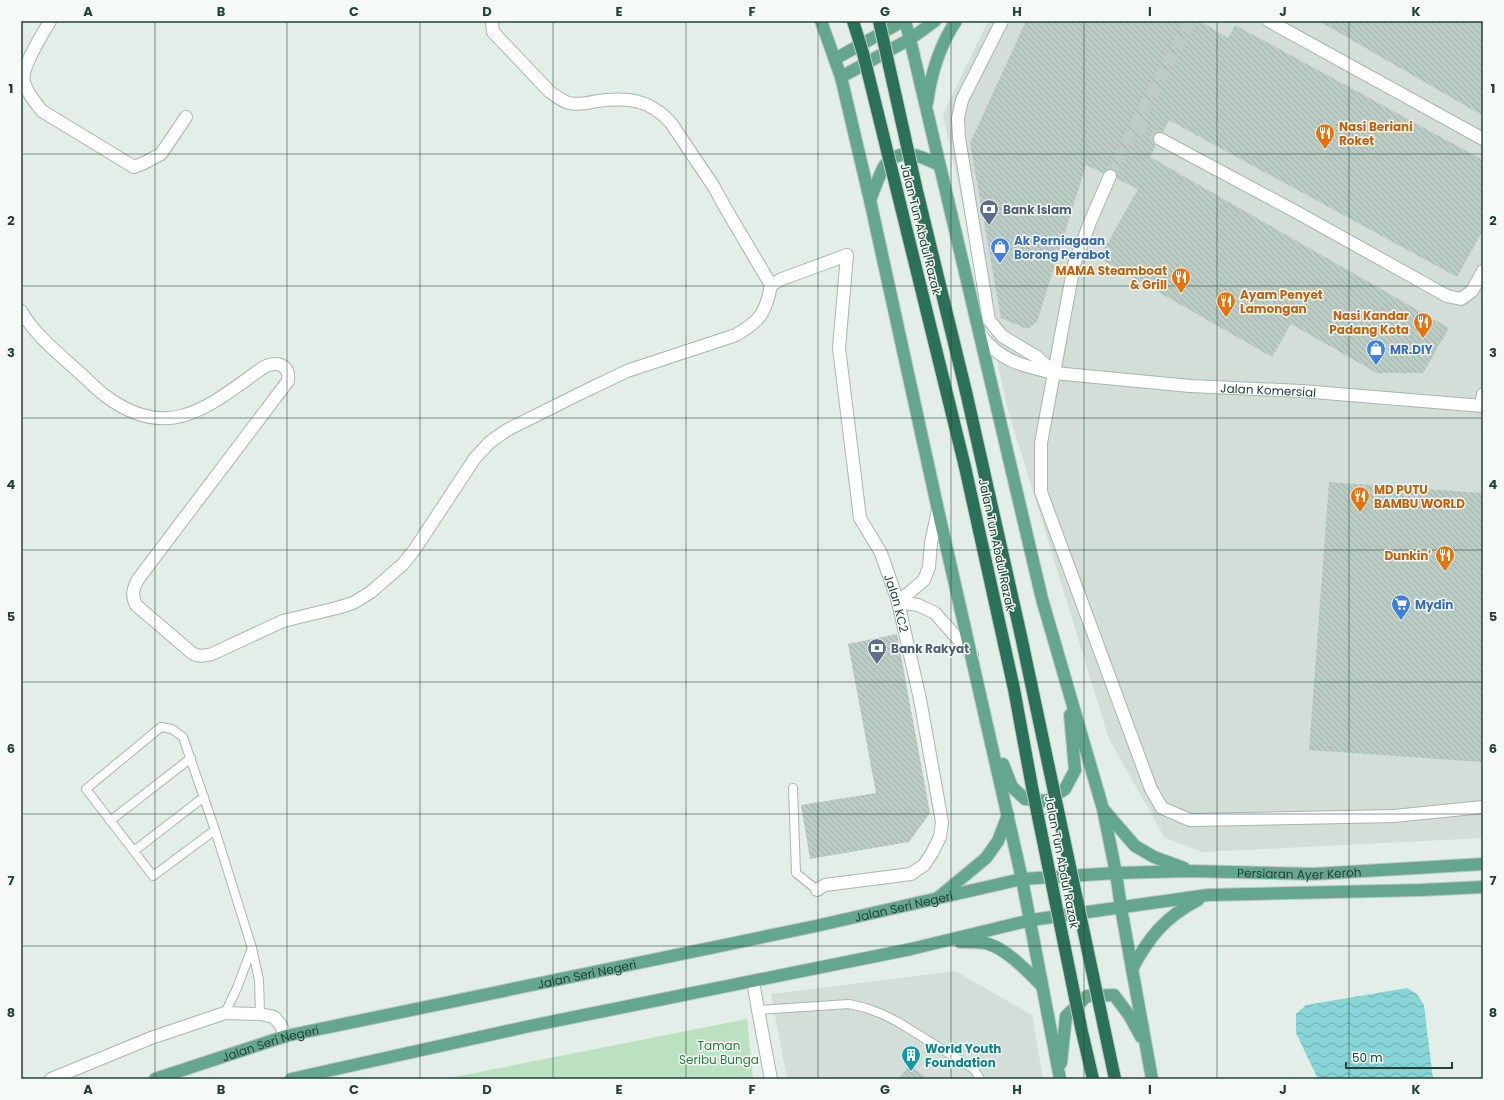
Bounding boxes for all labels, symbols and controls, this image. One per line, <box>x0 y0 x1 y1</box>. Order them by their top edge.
text: A <box>83 2 93 21</box>
text: B <box>217 2 226 21</box>
text: C <box>349 2 359 21</box>
text: D <box>482 2 492 21</box>
text: E <box>615 2 623 21</box>
text: F <box>748 2 756 21</box>
text: G <box>880 2 890 21</box>
text: H <box>1012 2 1022 21</box>
text: I <box>1148 2 1152 21</box>
text: J <box>1279 2 1287 21</box>
text: K <box>1411 2 1421 21</box>
text: 1 <box>9 79 13 98</box>
text: 1 <box>1491 79 1495 98</box>
place label: Nasi Beriani Roket <box>1339 118 1413 149</box>
restaurant icon: Nasi Beriani Roket <box>1314 122 1336 150</box>
street label: Jalan Tun Abdul Razak <box>896 162 946 297</box>
bank icon: Bank Islam <box>978 198 1000 226</box>
place label: Bank Islam <box>1003 201 1072 218</box>
text: 2 <box>7 211 15 230</box>
text: 2 <box>1489 211 1497 230</box>
place label: Ak Perniagaan Borong Perabot <box>1014 232 1110 263</box>
shop icon: Ak Perniagaan Borong Perabot <box>989 236 1011 264</box>
place label: MAMA Steamboat & Grill <box>1055 262 1167 293</box>
restaurant icon: MAMA Steamboat & Grill <box>1170 266 1192 294</box>
place label: Ayam Penyet Lamongan <box>1240 286 1323 317</box>
restaurant icon: Ayam Penyet Lamongan <box>1215 290 1237 318</box>
place label: Nasi Kandar Padang Kota <box>1329 307 1409 338</box>
restaurant icon: Nasi Kandar Padang Kota <box>1412 311 1434 339</box>
shop icon: MR.DIY <box>1365 338 1387 366</box>
place label: MR.DIY <box>1390 341 1433 358</box>
text: 3 <box>7 343 15 362</box>
text: 3 <box>1489 343 1497 362</box>
street label: Jalan Komersial <box>1220 379 1317 401</box>
text: 4 <box>7 475 16 494</box>
text: 4 <box>1489 475 1498 494</box>
street label: Jalan Tun Abdul Razak <box>975 477 1019 613</box>
place label: MD PUTU BAMBU WORLD <box>1374 481 1465 512</box>
restaurant icon: MD PUTU BAMBU WORLD <box>1349 485 1371 513</box>
restaurant icon: Dunkin' <box>1434 544 1456 572</box>
place label: Dunkin' <box>1384 547 1431 564</box>
street label: Jalan KC2 <box>880 572 913 634</box>
supermarket icon: Mydin <box>1390 593 1412 621</box>
place label: Mydin <box>1415 596 1453 613</box>
text: 5 <box>7 607 15 626</box>
text: 5 <box>1489 607 1497 626</box>
bank icon: Bank Rakyat <box>866 637 888 665</box>
place label: Bank Rakyat <box>891 640 969 657</box>
text: 6 <box>7 739 15 758</box>
text: 6 <box>1489 739 1497 758</box>
street label: Jalan Tun Abdul Razak <box>1041 794 1083 931</box>
street label: Persiaran Ayer Keroh <box>1237 863 1362 883</box>
text: 7 <box>8 871 15 890</box>
text: 7 <box>1490 871 1497 890</box>
street label: Jalan Seri Negeri <box>853 887 955 925</box>
street label: Jalan Seri Negeri <box>536 955 638 992</box>
text: 8 <box>7 1003 15 1022</box>
text: 8 <box>1489 1003 1497 1022</box>
street label: Jalan Seri Negeri <box>220 1021 320 1065</box>
park label: Taman Seribu Bunga <box>679 1037 759 1068</box>
place label: World Youth Foundation <box>925 1040 1001 1071</box>
building icon: World Youth Foundation <box>900 1044 922 1072</box>
scale bar <box>1346 1044 1452 1070</box>
text: 50 m <box>1352 1049 1383 1066</box>
text: A <box>83 1080 93 1099</box>
text: B <box>217 1080 226 1099</box>
text: C <box>349 1080 359 1099</box>
text: D <box>482 1080 492 1099</box>
text: E <box>615 1080 623 1099</box>
text: F <box>748 1080 756 1099</box>
text: G <box>880 1080 890 1099</box>
text: H <box>1012 1080 1022 1099</box>
text: I <box>1148 1080 1152 1099</box>
text: J <box>1279 1080 1287 1099</box>
text: K <box>1411 1080 1421 1099</box>

